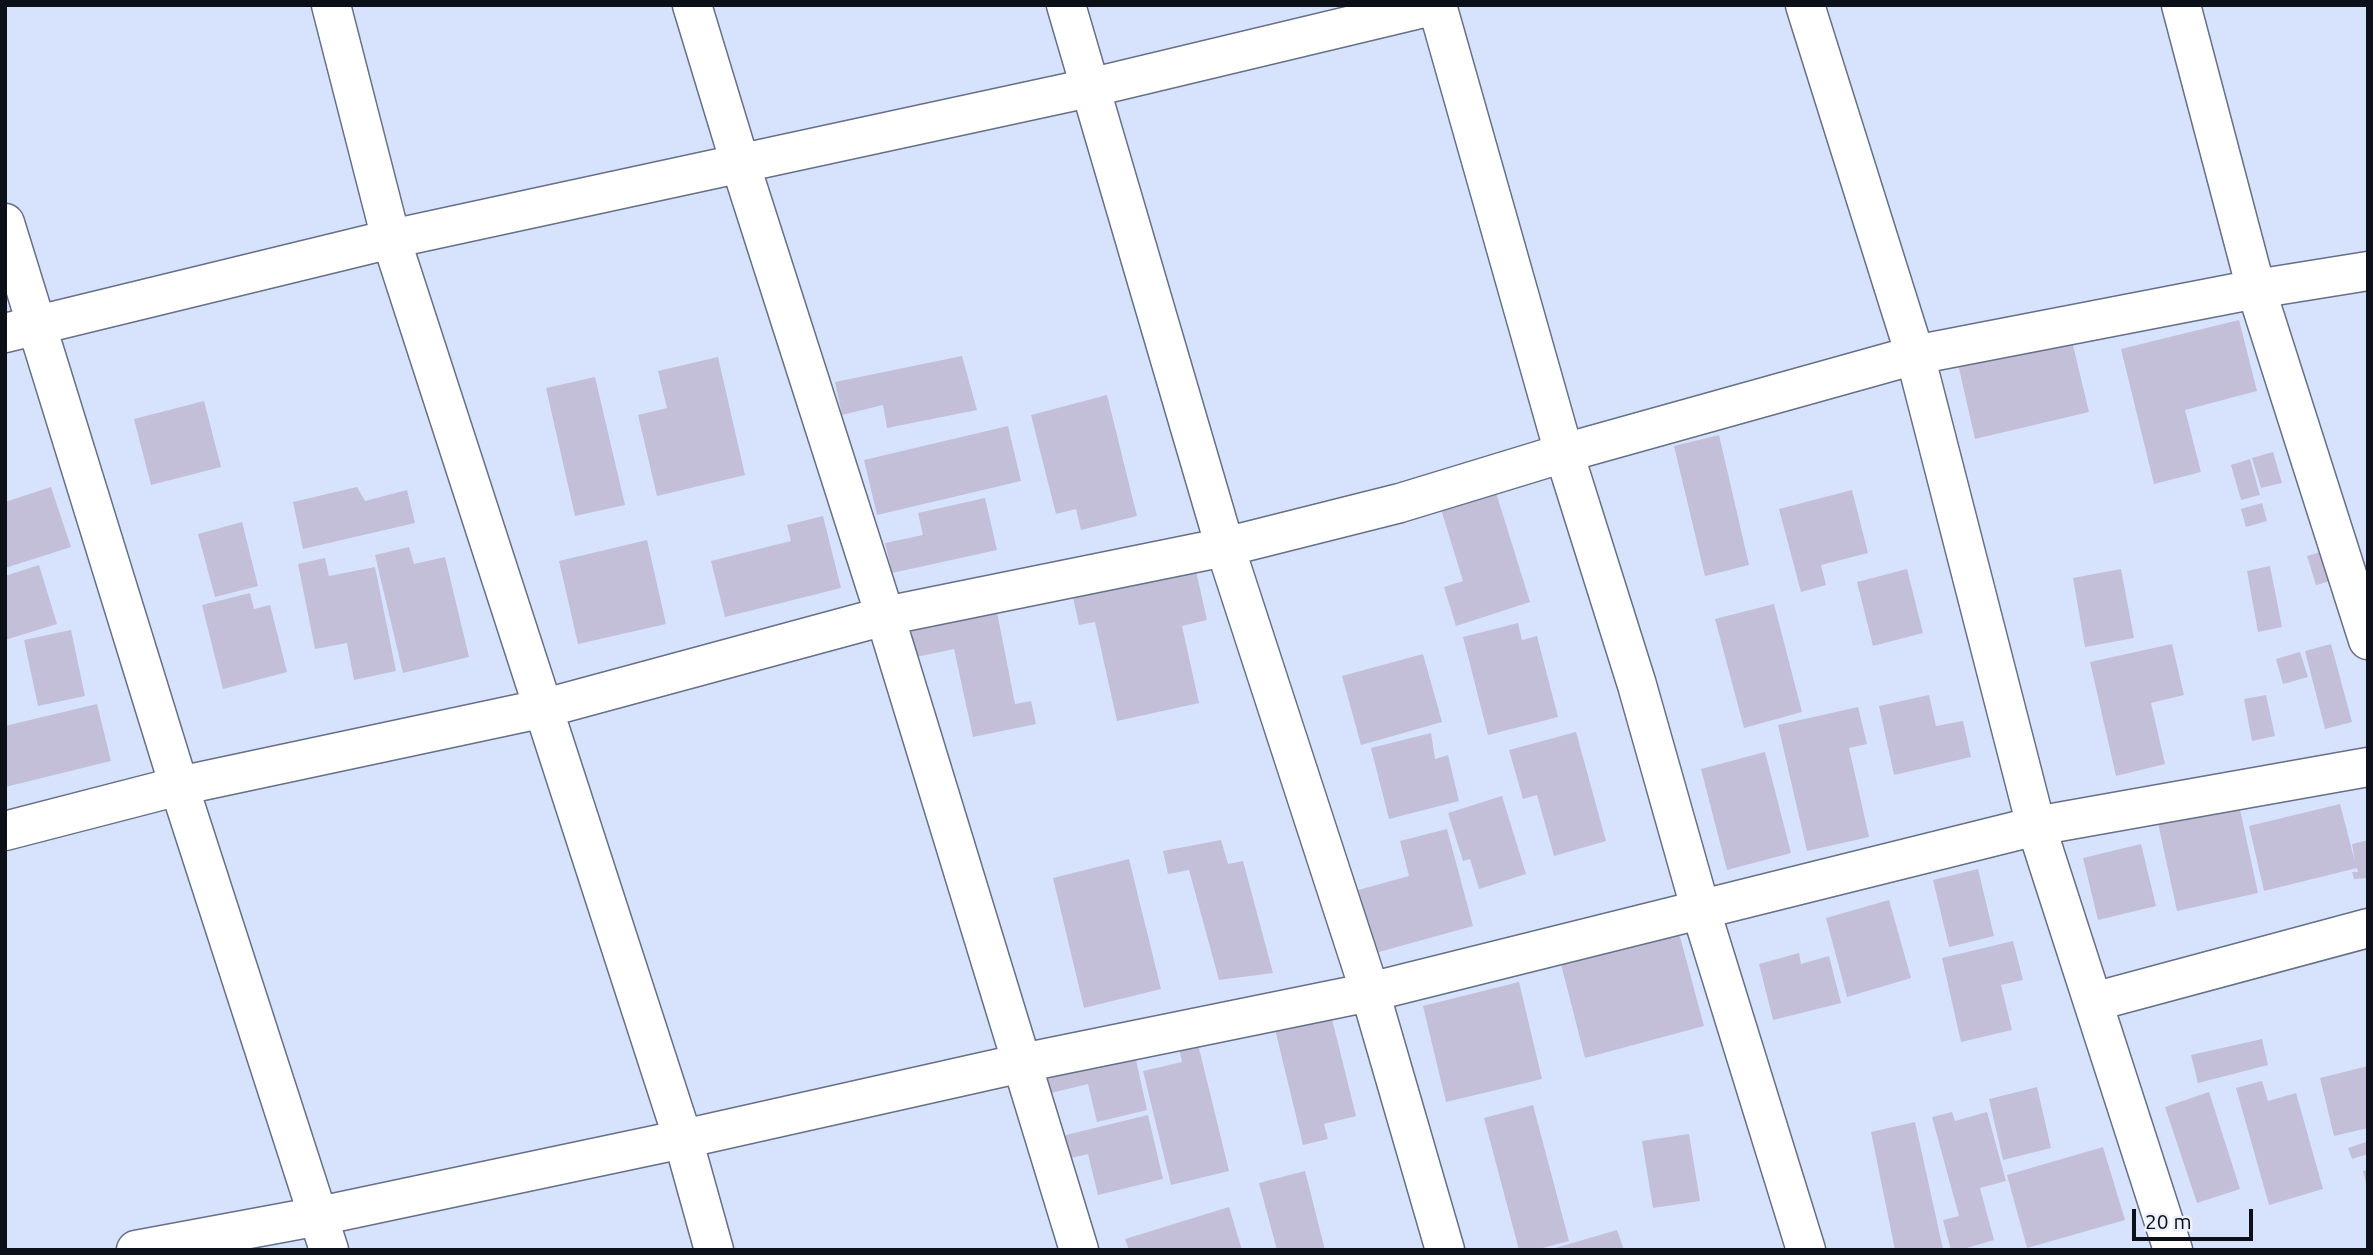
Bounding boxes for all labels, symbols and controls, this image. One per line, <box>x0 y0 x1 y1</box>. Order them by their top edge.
scale bar <box>2135 1196 2256 1240</box>
text: 20 m <box>2145 1209 2192 1233</box>

